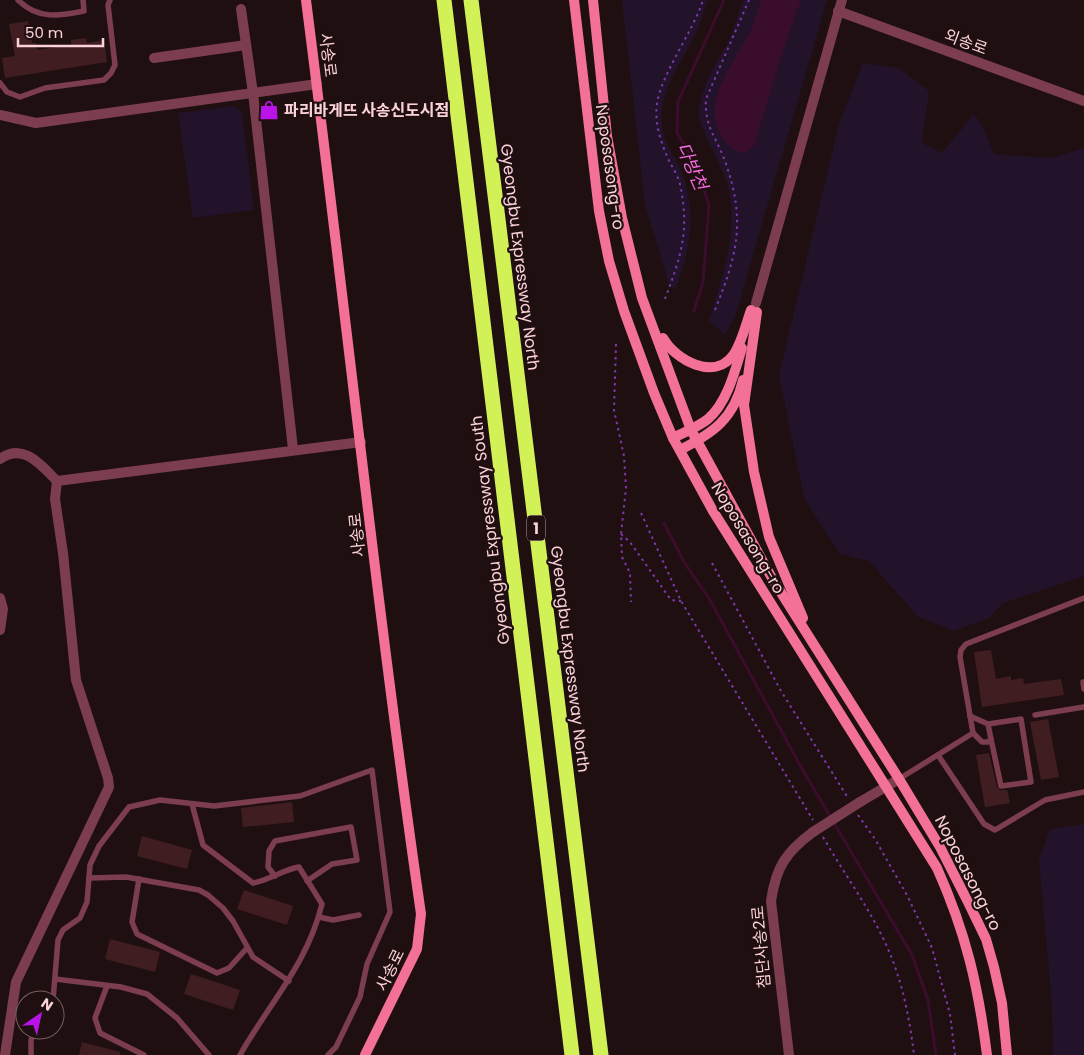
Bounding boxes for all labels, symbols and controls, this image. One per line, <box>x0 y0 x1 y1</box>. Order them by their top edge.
scale bar <box>18 15 102 47</box>
text: 50 m <box>25 22 63 43</box>
street label: 외송로 <box>941 24 991 60</box>
street label: 사송로 <box>314 32 342 79</box>
shop icon: 파리바게뜨 사송신도시점 <box>258 99 280 121</box>
place label: 파리바게뜨 사송신도시점 <box>284 99 449 122</box>
street label: Noposasong-ro <box>590 103 630 231</box>
water label: 다방천 <box>670 138 715 196</box>
street label: Gyeongbu Expressway North <box>495 142 545 372</box>
street label: Gyeongbu Expressway South <box>465 414 515 646</box>
street label: Noposasong-ro <box>706 478 790 598</box>
street label: 사송로 <box>343 512 371 558</box>
road number: 1 <box>527 516 545 540</box>
street label: Gyeongbu Expressway North <box>545 544 595 774</box>
street label: Noposasong-ro <box>929 811 1007 935</box>
street label: 첨단사송2로 <box>746 904 776 989</box>
street label: 사송로 <box>370 945 410 995</box>
north arrow <box>15 990 65 1040</box>
text: N <box>37 993 57 1015</box>

